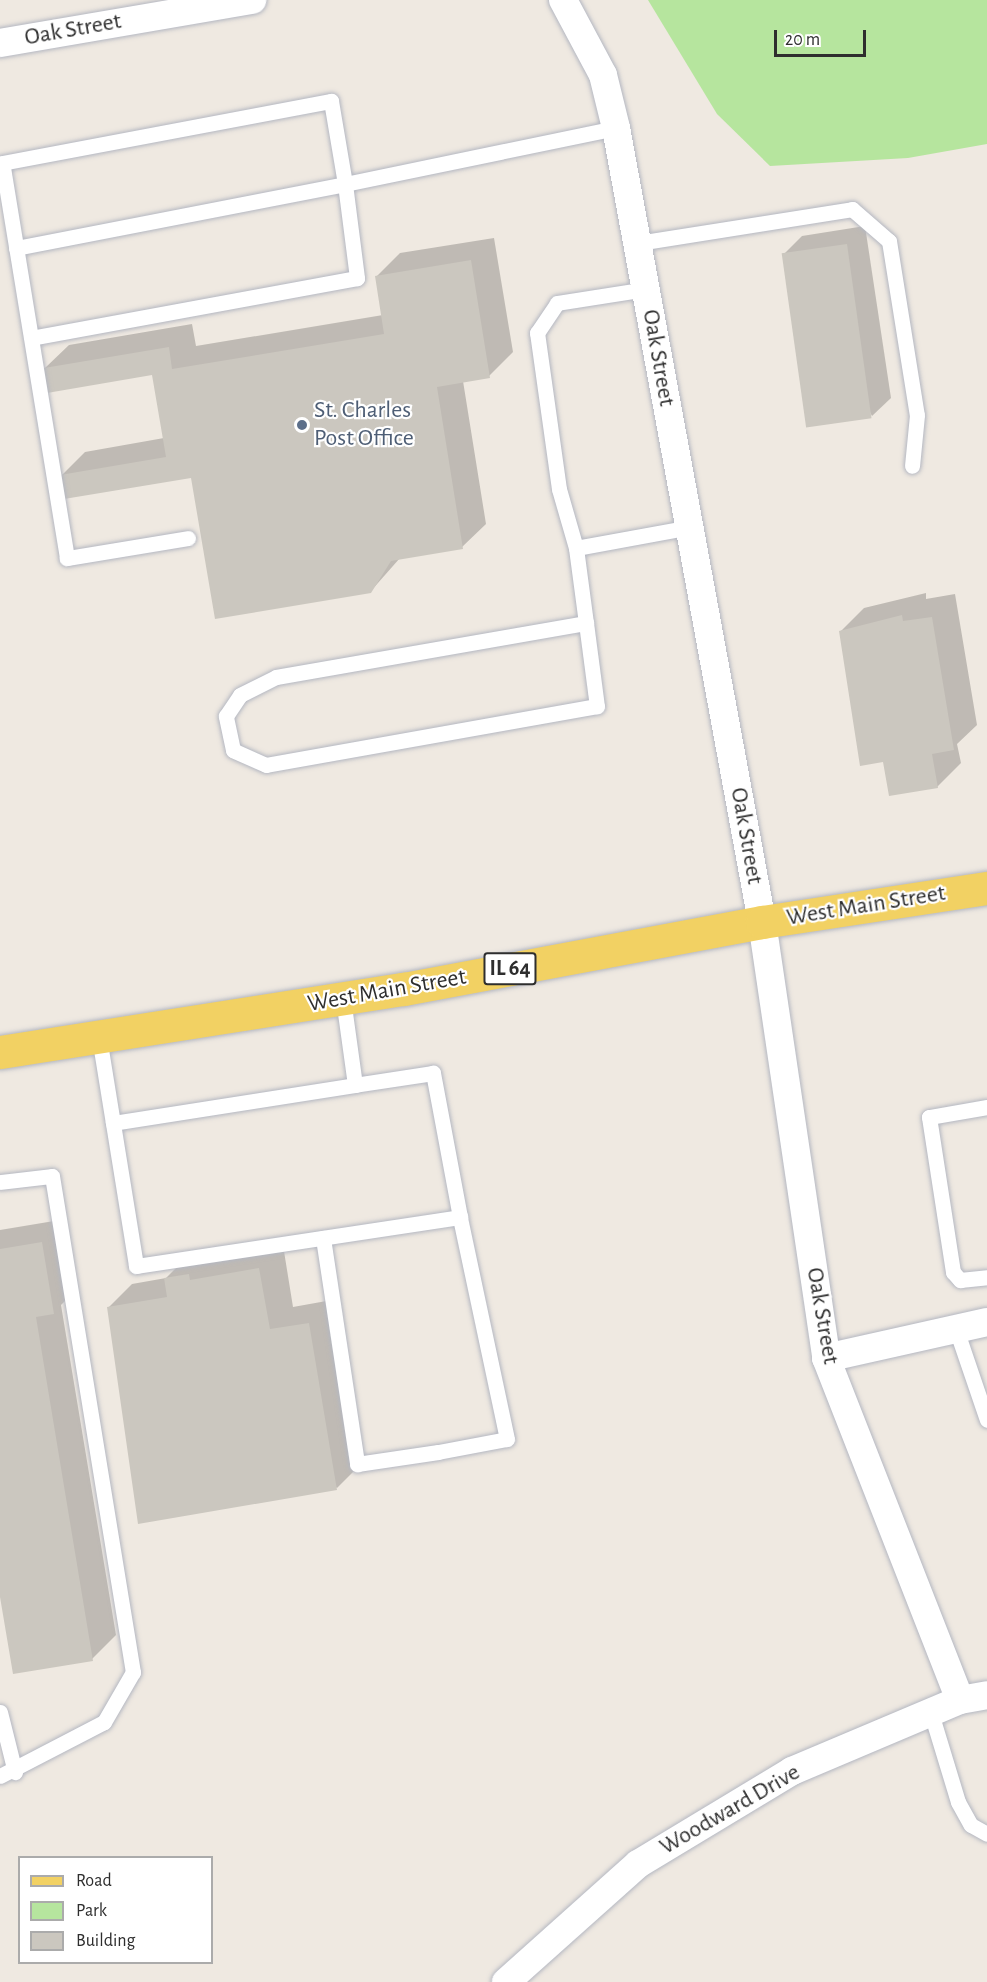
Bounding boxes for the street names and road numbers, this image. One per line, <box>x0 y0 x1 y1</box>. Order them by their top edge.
street label: Oak Street <box>22 7 124 53</box>
street label: Oak Street <box>635 307 681 409</box>
street label: Oak Street <box>723 785 769 887</box>
street label: West Main Street <box>785 879 947 933</box>
road number: IL 64 <box>483 950 537 988</box>
street label: West Main Street <box>306 963 468 1019</box>
street label: Oak Street <box>799 1265 845 1367</box>
street label: Woodward Drive <box>655 1758 805 1862</box>

